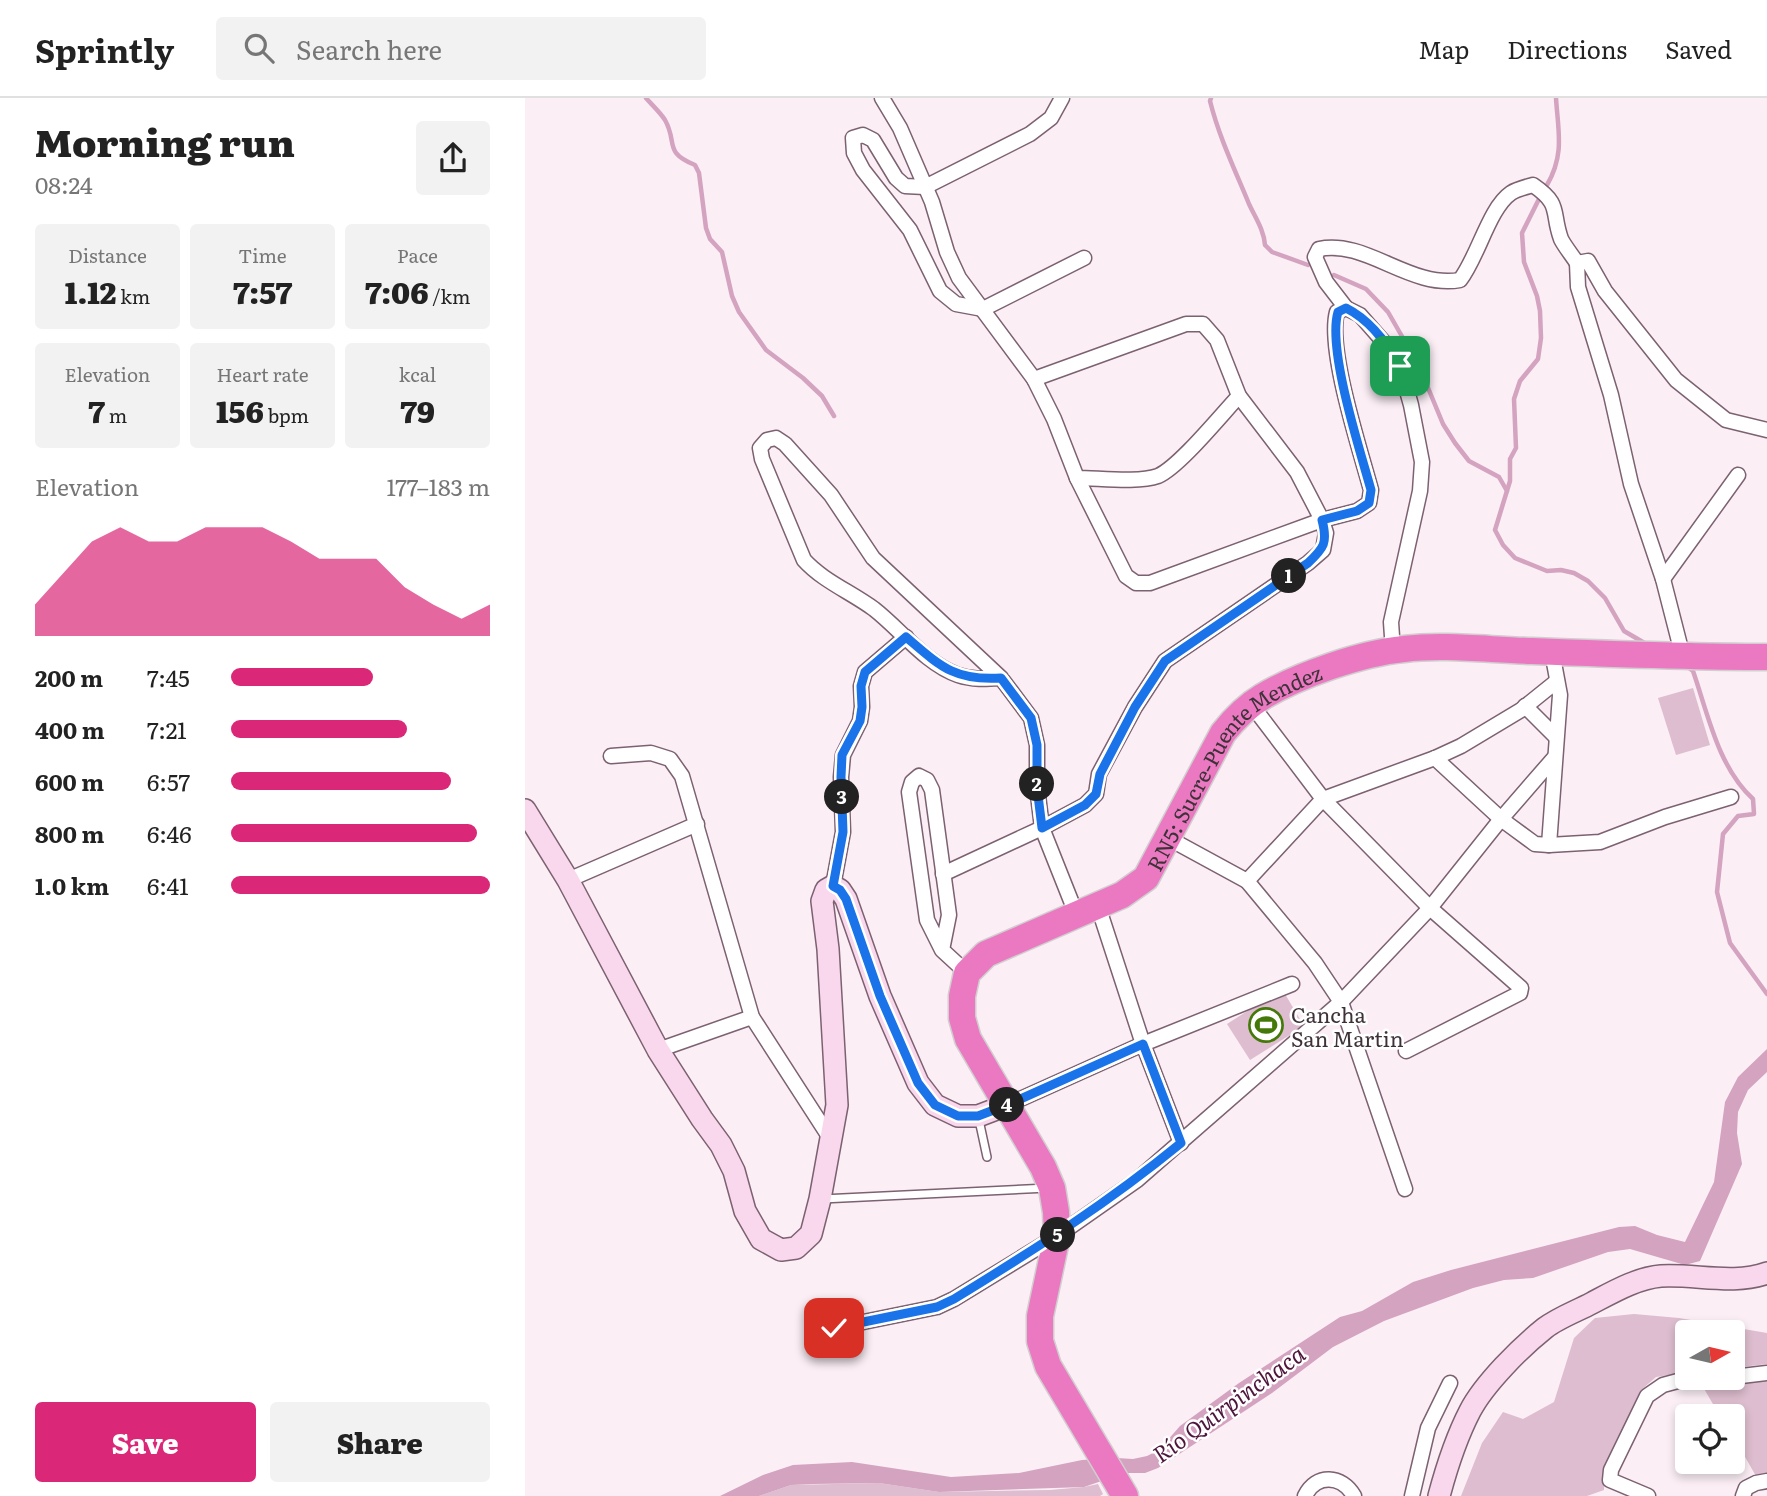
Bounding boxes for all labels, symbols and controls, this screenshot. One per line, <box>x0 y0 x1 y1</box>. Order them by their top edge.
search box <box>216 17 706 80</box>
text: Sprintly <box>35 24 174 73</box>
icon: search <box>240 29 278 67</box>
text: Search here <box>296 29 442 68</box>
text: Map <box>1418 31 1469 66</box>
text: Directions <box>1507 31 1627 66</box>
text: Saved <box>1665 31 1732 66</box>
text: Morning run <box>35 112 295 169</box>
button: share <box>416 121 490 195</box>
text: 08:24 <box>35 167 93 201</box>
text: Distance <box>68 241 147 269</box>
text: Time <box>238 241 287 269</box>
text: Pace <box>397 241 438 269</box>
text: 1.12 <box>65 269 116 313</box>
text: 7:57 <box>233 269 292 313</box>
text: 7:06 <box>365 269 429 313</box>
text: km <box>116 282 150 310</box>
text: /km <box>429 282 470 310</box>
pin <box>1370 336 1430 396</box>
icon: arrive <box>1381 347 1419 385</box>
text: Elevation <box>65 360 150 388</box>
text: Heart rate <box>216 360 309 388</box>
text: kcal <box>399 360 436 388</box>
text: 7 <box>88 388 105 432</box>
text: 156 <box>216 388 264 432</box>
text: 79 <box>400 388 435 432</box>
text: m <box>105 401 127 429</box>
text: bpm <box>264 401 309 429</box>
text: Elevation <box>35 469 139 503</box>
text: 177–183 m <box>386 469 490 503</box>
pin: 1 <box>1271 559 1307 594</box>
text: 1 <box>1285 561 1292 589</box>
street label: RN5: Sucre-Puente Mendez <box>1137 655 1326 876</box>
text: 200 m <box>35 660 103 694</box>
text: 7:45 <box>147 660 190 694</box>
text: 400 m <box>35 712 105 746</box>
text: 7:21 <box>147 712 187 746</box>
text: 600 m <box>35 764 104 798</box>
text: 6:57 <box>147 764 190 798</box>
pin: 2 <box>1019 766 1055 802</box>
text: 2 <box>1031 769 1042 797</box>
pin: 3 <box>825 780 859 814</box>
text: 3 <box>836 782 847 810</box>
text: 800 m <box>35 816 104 850</box>
text: 6:46 <box>147 816 192 850</box>
text: 1.0 km <box>35 868 109 902</box>
text: 6:41 <box>147 868 189 902</box>
place label: Cancha San Martin <box>1291 998 1404 1053</box>
sports icon: Cancha San Martin <box>1247 1006 1285 1044</box>
pin: 4 <box>989 1088 1025 1122</box>
text: 4 <box>1001 1090 1012 1118</box>
pin: 5 <box>1041 1218 1075 1252</box>
text: 5 <box>1052 1220 1063 1248</box>
pin <box>804 1298 864 1358</box>
icon: check <box>815 1309 853 1347</box>
north arrow <box>1675 1320 1745 1390</box>
map controls <box>1675 1320 1745 1474</box>
water label: Río Quirpinchaca <box>1145 1336 1311 1470</box>
button: Save <box>35 1402 256 1482</box>
button: Share <box>270 1402 490 1482</box>
button: locate <box>1675 1404 1745 1474</box>

